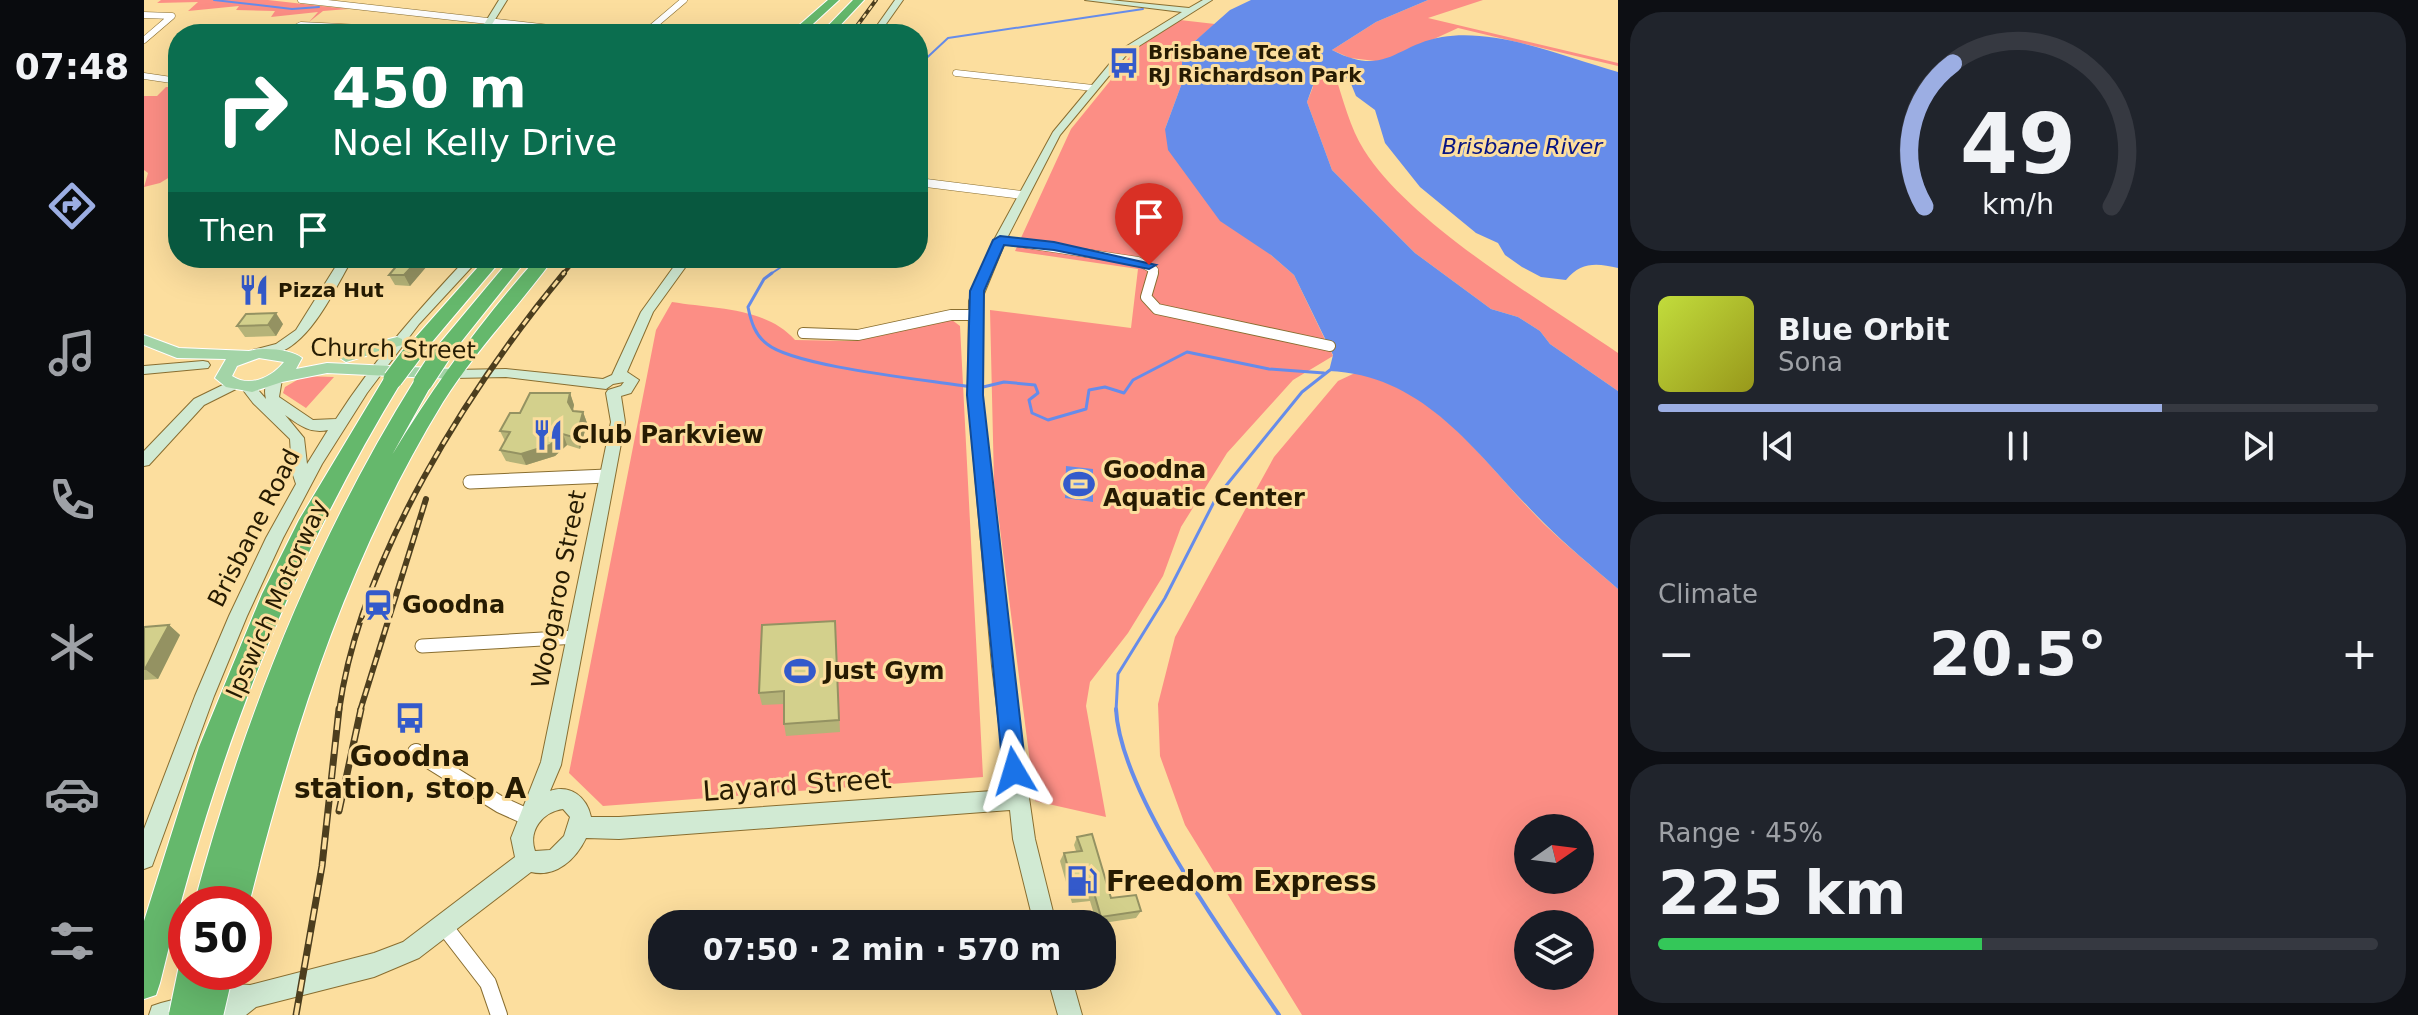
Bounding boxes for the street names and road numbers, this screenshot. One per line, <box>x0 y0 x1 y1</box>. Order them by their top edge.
street label: Church Street <box>310 334 476 364</box>
street label: Brisbane Road <box>202 444 306 612</box>
street label: Woogaroo Street <box>526 488 592 690</box>
street label: Ipswich Motorway <box>220 495 334 703</box>
street label: Layard Street <box>701 762 893 808</box>

